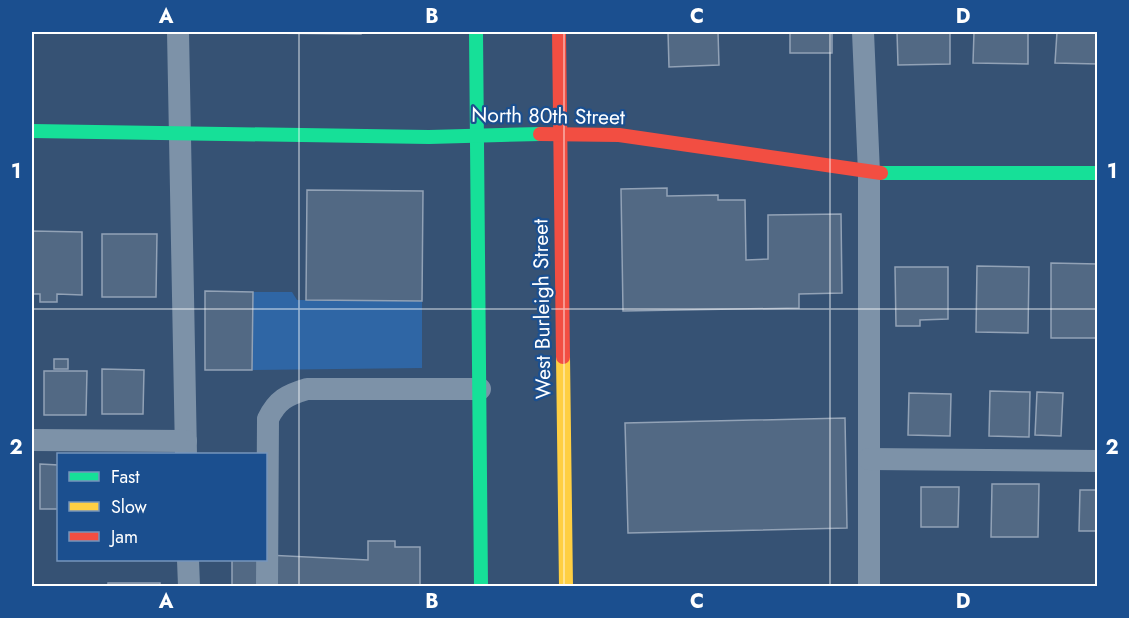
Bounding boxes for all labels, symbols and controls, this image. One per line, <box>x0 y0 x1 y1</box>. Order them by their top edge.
text: A <box>158 2 174 31</box>
text: B <box>425 2 439 31</box>
text: C <box>690 2 704 31</box>
text: D <box>956 2 970 31</box>
street label: North 80th Street <box>471 100 625 132</box>
text: 1 <box>11 157 21 186</box>
text: 1 <box>1107 157 1117 186</box>
street label: West Burleigh Street <box>525 219 559 399</box>
text: 2 <box>9 433 23 462</box>
text: 2 <box>1105 433 1119 462</box>
legend <box>57 453 267 561</box>
text: Fast <box>111 464 140 490</box>
text: Slow <box>111 494 148 520</box>
text: Jam <box>109 524 138 550</box>
text: A <box>158 587 174 616</box>
text: B <box>425 587 439 616</box>
text: C <box>690 587 704 616</box>
text: D <box>956 587 970 616</box>

